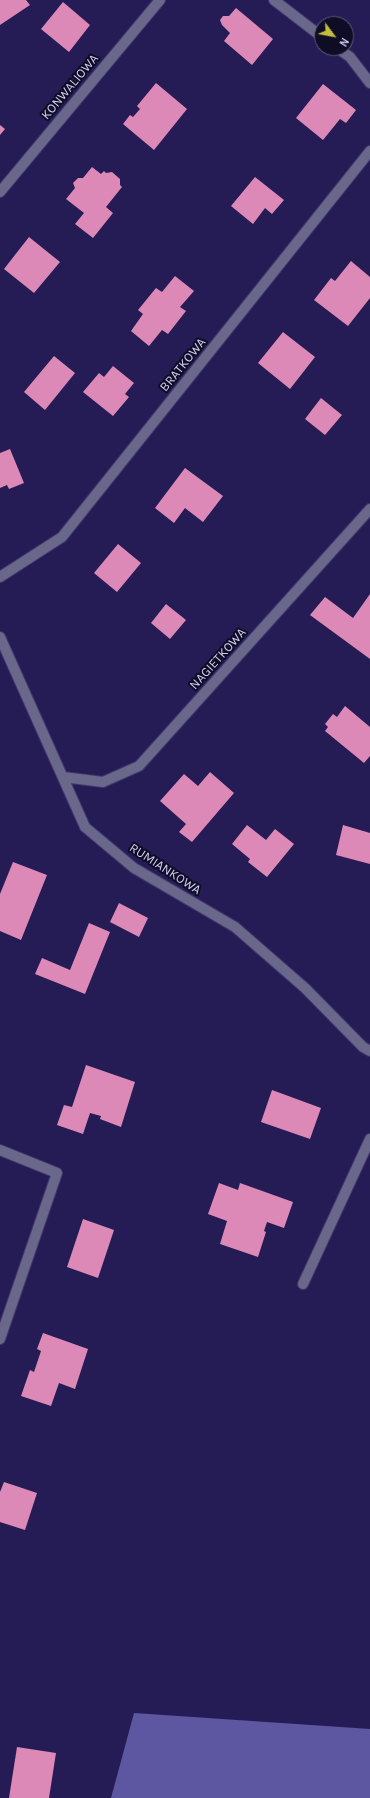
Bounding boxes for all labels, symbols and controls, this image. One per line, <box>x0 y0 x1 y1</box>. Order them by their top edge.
north arrow <box>314 16 354 56</box>
text: N <box>336 35 351 49</box>
street label: KONWALIOWA <box>38 51 102 123</box>
street label: BRATKOWA <box>157 335 209 395</box>
street label: NAGIETKOWA <box>186 625 250 693</box>
street label: RUMIANKOWA <box>126 840 204 898</box>

